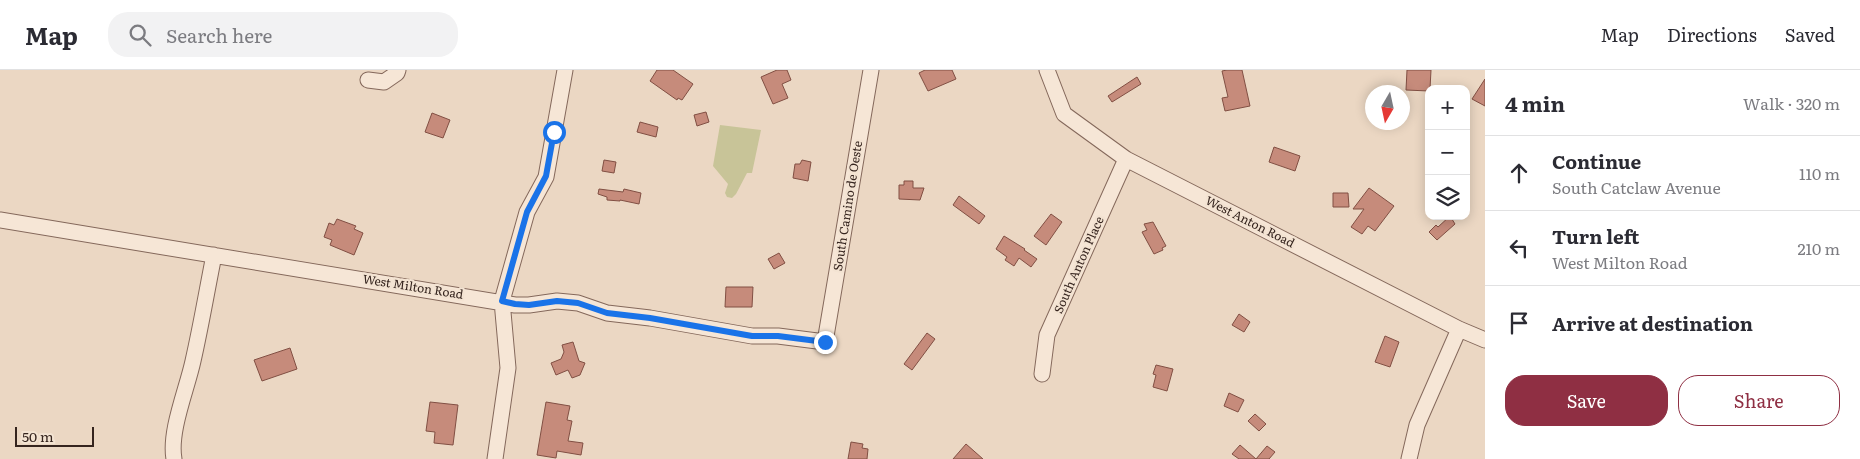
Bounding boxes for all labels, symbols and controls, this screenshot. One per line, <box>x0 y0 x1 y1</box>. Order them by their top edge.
search box <box>108 12 458 57</box>
text: Map <box>25 17 78 52</box>
icon: search <box>126 21 154 49</box>
text: Search here <box>166 21 272 49</box>
text: Map <box>1601 21 1639 48</box>
text: Directions <box>1667 21 1757 48</box>
text: Saved <box>1785 21 1835 48</box>
north arrow <box>1365 85 1410 130</box>
map controls <box>1425 85 1470 220</box>
button: + <box>1425 85 1470 130</box>
text: 4 min <box>1505 87 1565 118</box>
text: Walk · 320 m <box>1743 91 1840 115</box>
route start <box>543 121 566 144</box>
button: − <box>1425 130 1470 175</box>
street label: South Camino de Oeste <box>828 139 866 272</box>
text: Continue <box>1552 147 1641 175</box>
icon: ahead <box>1505 159 1533 187</box>
text: 110 m <box>1799 161 1840 185</box>
button: layers <box>1425 175 1470 220</box>
text: South Catclaw Avenue <box>1552 175 1721 199</box>
street label: West Anton Road <box>1203 191 1299 252</box>
street label: South Anton Place <box>1049 213 1108 316</box>
text: Turn left <box>1552 222 1639 250</box>
icon: left <box>1505 234 1533 262</box>
text: 210 m <box>1797 236 1840 260</box>
text: West Milton Road <box>1552 250 1687 274</box>
street label: West Milton Road <box>362 269 465 303</box>
icon: arrive <box>1505 309 1533 337</box>
text: Arrive at destination <box>1552 309 1753 337</box>
route end <box>814 331 837 354</box>
button: Save <box>1505 375 1668 426</box>
button: Share <box>1678 375 1840 426</box>
scale bar <box>15 424 94 447</box>
text: 50 m <box>22 426 54 446</box>

